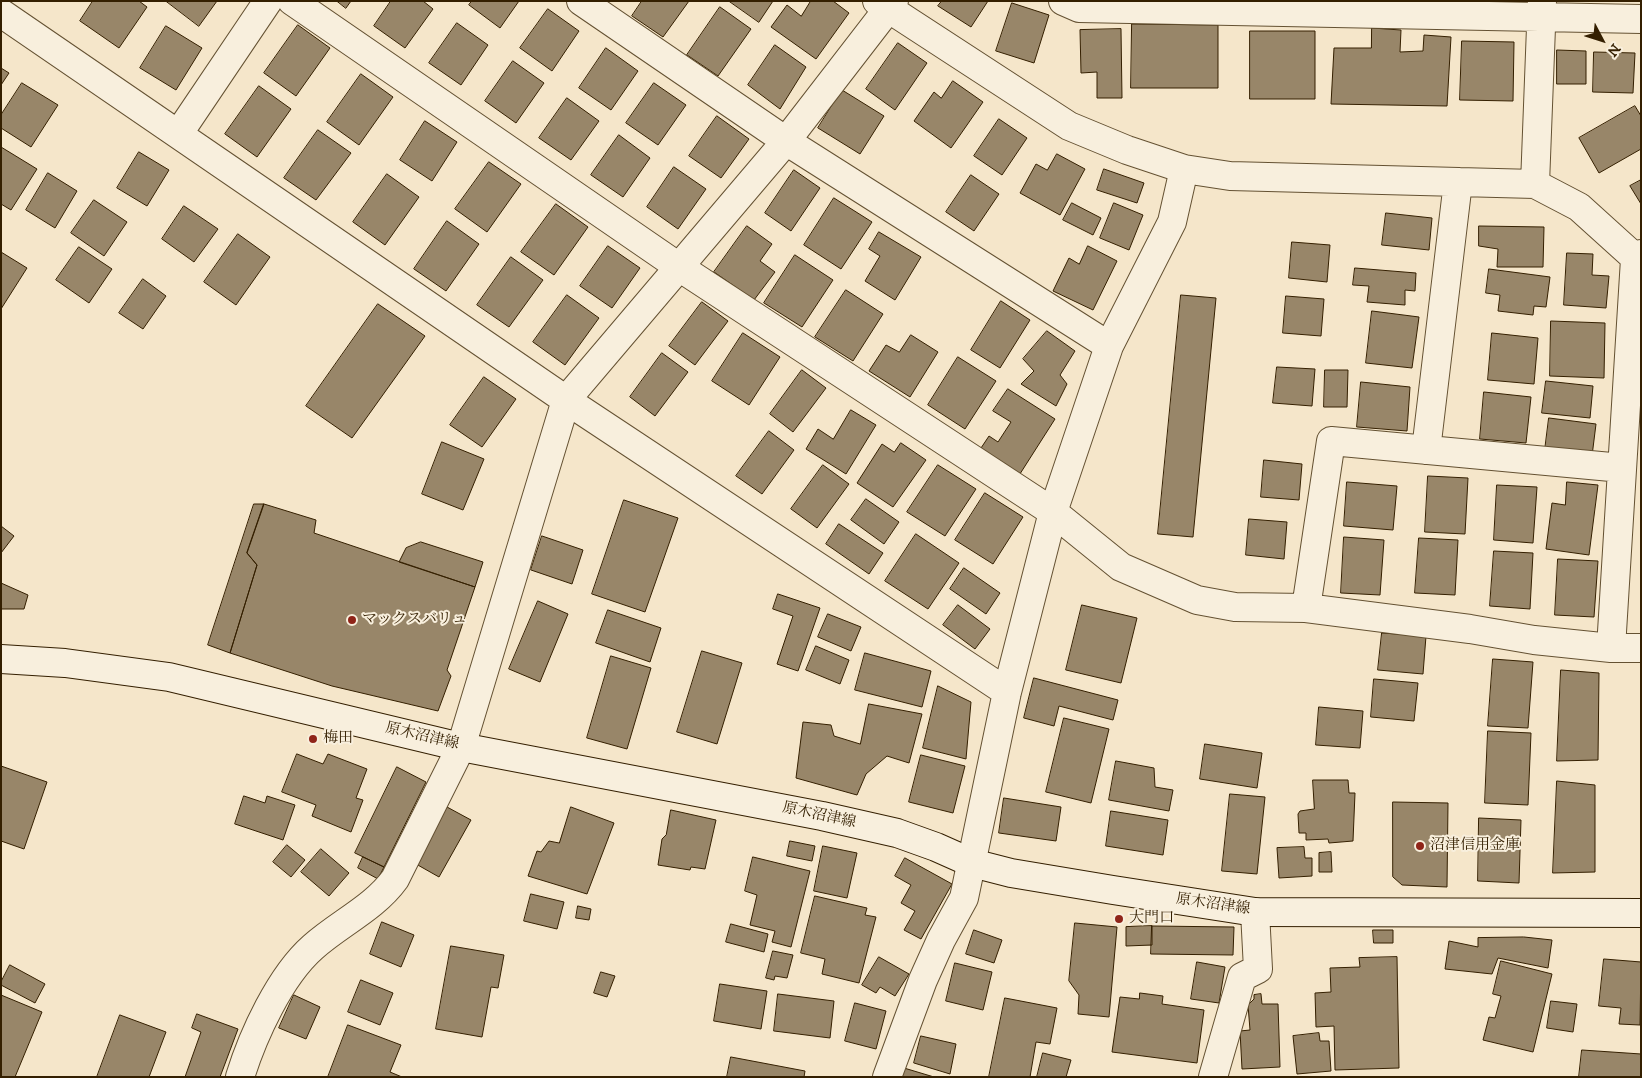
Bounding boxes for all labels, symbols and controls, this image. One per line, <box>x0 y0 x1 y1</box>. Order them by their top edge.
north arrow <box>1577 15 1627 65</box>
text: N <box>1603 39 1624 60</box>
place label: マックスバリュ <box>362 611 467 629</box>
marker: マックスバリュ <box>346 614 358 626</box>
street label: 原木沼津線 <box>383 720 461 754</box>
place label: 梅田 <box>323 730 353 748</box>
marker: 梅田 <box>307 733 319 745</box>
street label: 原木沼津線 <box>780 799 858 833</box>
place label: 沼津信用金庫 <box>1430 837 1520 855</box>
marker: 沼津信用金庫 <box>1414 840 1426 852</box>
street label: 原木沼津線 <box>1175 891 1251 919</box>
place label: 大門口 <box>1129 910 1174 928</box>
marker: 大門口 <box>1113 913 1125 925</box>

